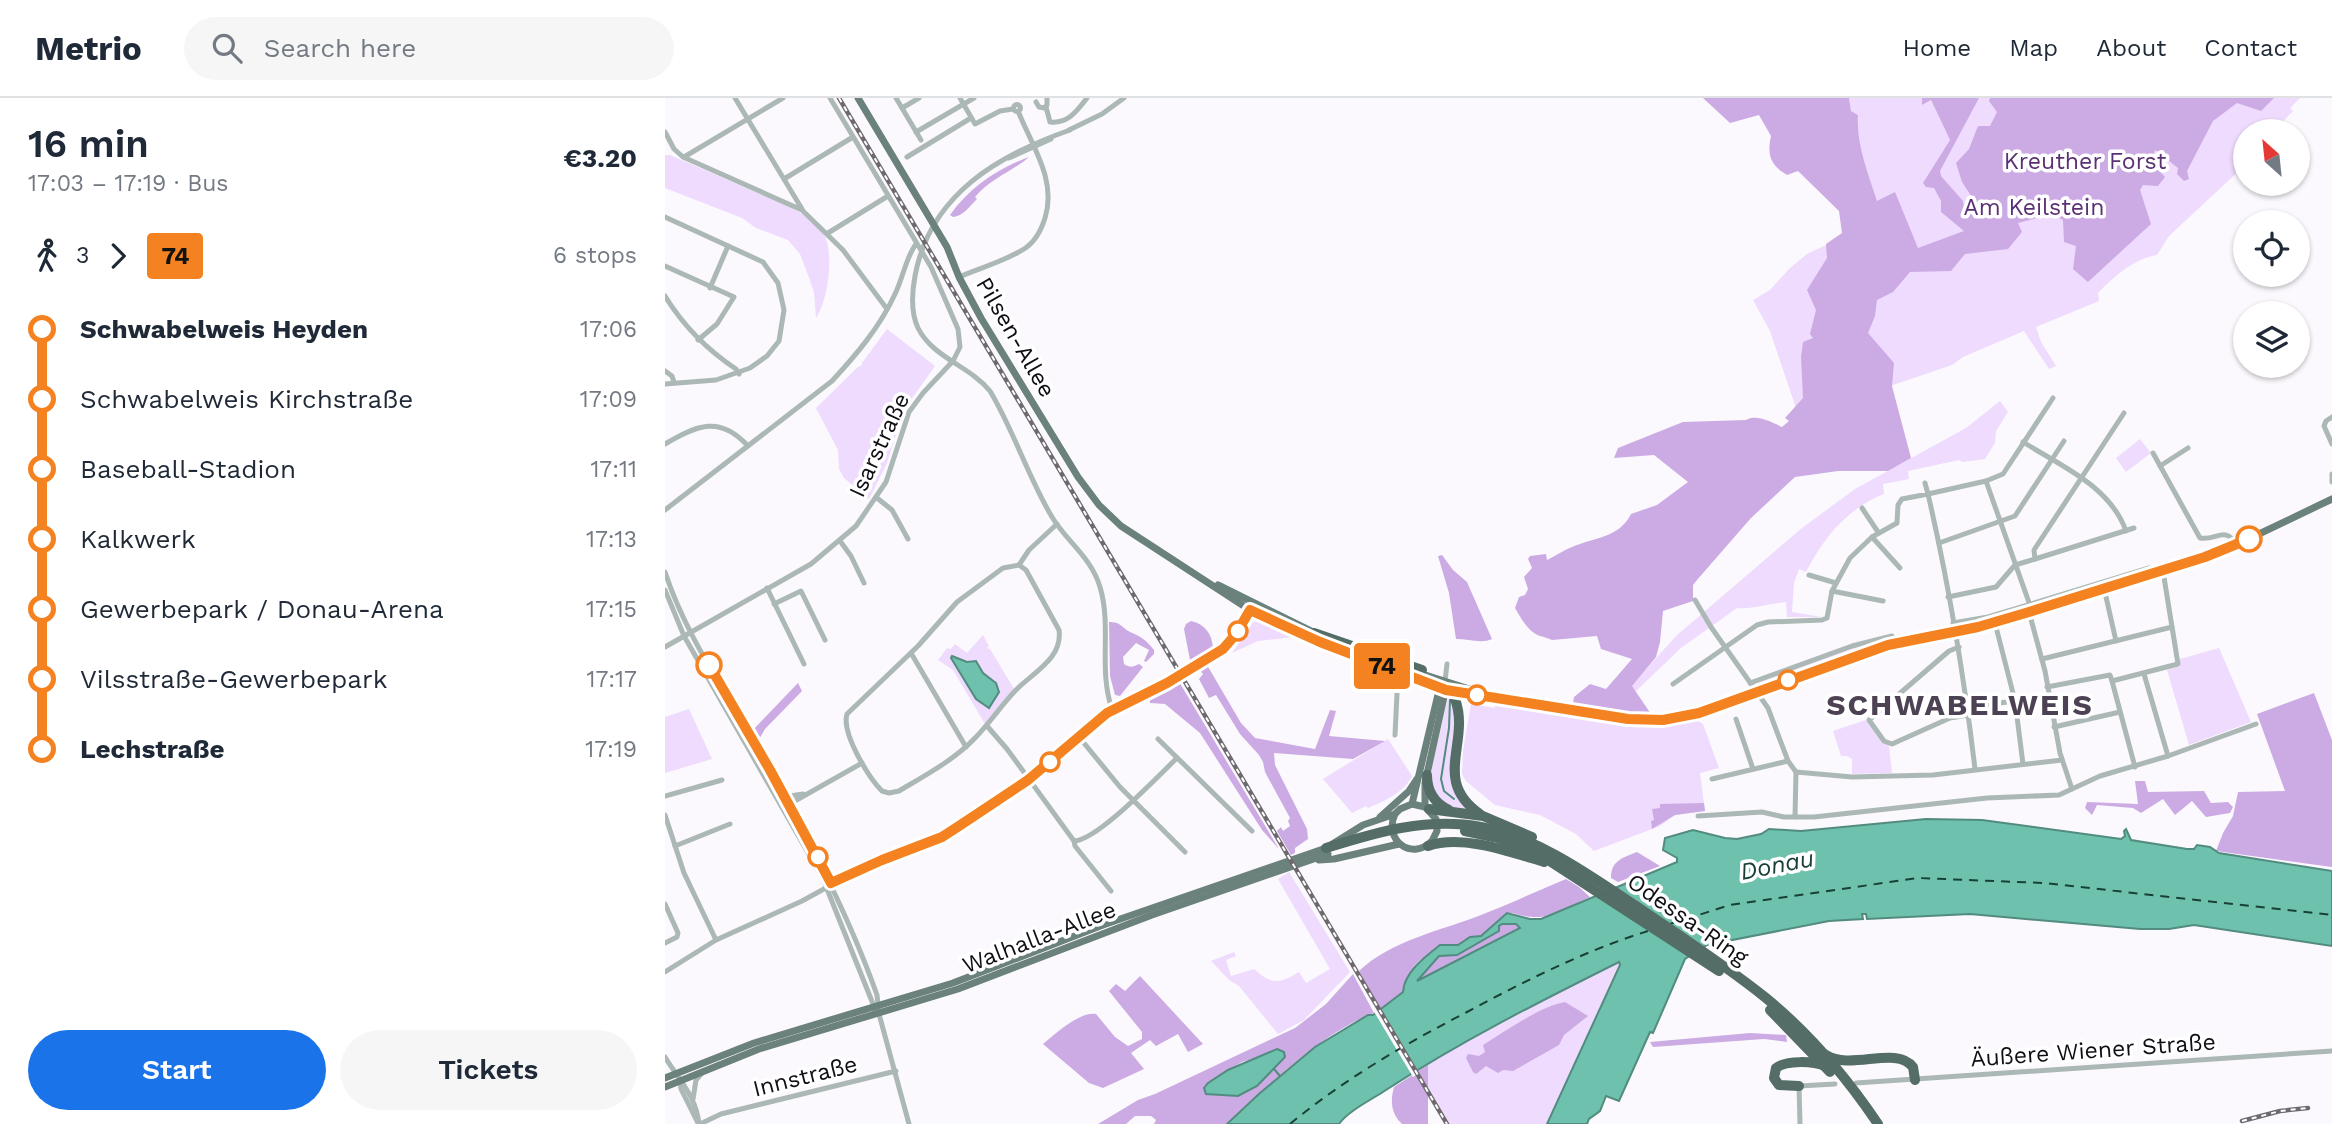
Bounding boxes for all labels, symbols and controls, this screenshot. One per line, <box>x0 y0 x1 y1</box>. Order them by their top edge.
search box <box>184 17 674 80</box>
text: Metrio <box>35 29 142 68</box>
icon: search <box>208 29 246 67</box>
text: Search here <box>264 33 416 63</box>
text: Home <box>1903 34 1971 62</box>
text: Map <box>2009 34 2058 62</box>
text: About <box>2096 34 2166 62</box>
text: Contact <box>2204 34 2297 62</box>
north arrow <box>2233 119 2310 196</box>
map controls <box>2233 119 2310 378</box>
text: 16 min <box>28 122 149 166</box>
text: €3.20 <box>564 143 637 173</box>
park label: Kreuther Forst <box>2004 148 2167 175</box>
text: 17:03 – 17:19 · Bus <box>28 170 229 197</box>
park label: Am Keilstein <box>1964 194 2104 221</box>
button: locate <box>2233 210 2310 287</box>
icon: walk <box>28 237 66 275</box>
icon: forward <box>99 237 137 275</box>
text: 3 <box>76 242 89 269</box>
text: 74 <box>161 242 189 270</box>
text: 6 stops <box>553 242 637 269</box>
street label: Pilsen-Allee <box>970 273 1061 402</box>
button: layers <box>2233 301 2310 378</box>
text: Schwabelweis Heyden <box>80 314 368 344</box>
text: 17:06 <box>580 316 637 343</box>
text: Schwabelweis Kirchstraße <box>80 384 413 414</box>
text: 17:09 <box>580 386 637 413</box>
street label: Isarstraße <box>844 389 915 502</box>
text: Baseball-Stadion <box>80 454 296 484</box>
text: 17:11 <box>590 456 637 483</box>
text: Kalkwerk <box>80 524 196 554</box>
text: 17:13 <box>586 526 637 553</box>
unlabelled marker <box>2236 526 2262 552</box>
text: Gewerbepark / Donau-Arena <box>80 594 444 624</box>
text: 17:15 <box>586 596 637 623</box>
unlabelled marker <box>1228 621 1248 641</box>
line badge: 74 <box>1351 643 1413 689</box>
unlabelled marker <box>696 652 722 678</box>
text: 74 <box>1368 652 1396 680</box>
text: Vilsstraße-Gewerbepark <box>80 664 387 694</box>
text: 17:17 <box>586 666 637 693</box>
unlabelled marker <box>1778 670 1798 690</box>
unlabelled marker <box>1467 685 1487 705</box>
district label: SCHWABELWEIS <box>1826 687 2094 722</box>
text: Lechstraße <box>80 734 225 764</box>
text: 17:19 <box>585 736 637 763</box>
unlabelled marker <box>1040 752 1060 772</box>
water label: Donau <box>1738 844 1816 886</box>
unlabelled marker <box>808 847 828 867</box>
street label: Odessa-Ring <box>1622 868 1754 971</box>
street label: Walhalla-Allee <box>959 896 1120 979</box>
street label: Äußere Wiener Straße <box>1969 1028 2217 1073</box>
button: Start <box>28 1030 326 1110</box>
button: Tickets <box>340 1030 637 1110</box>
street label: Innstraße <box>750 1051 860 1102</box>

